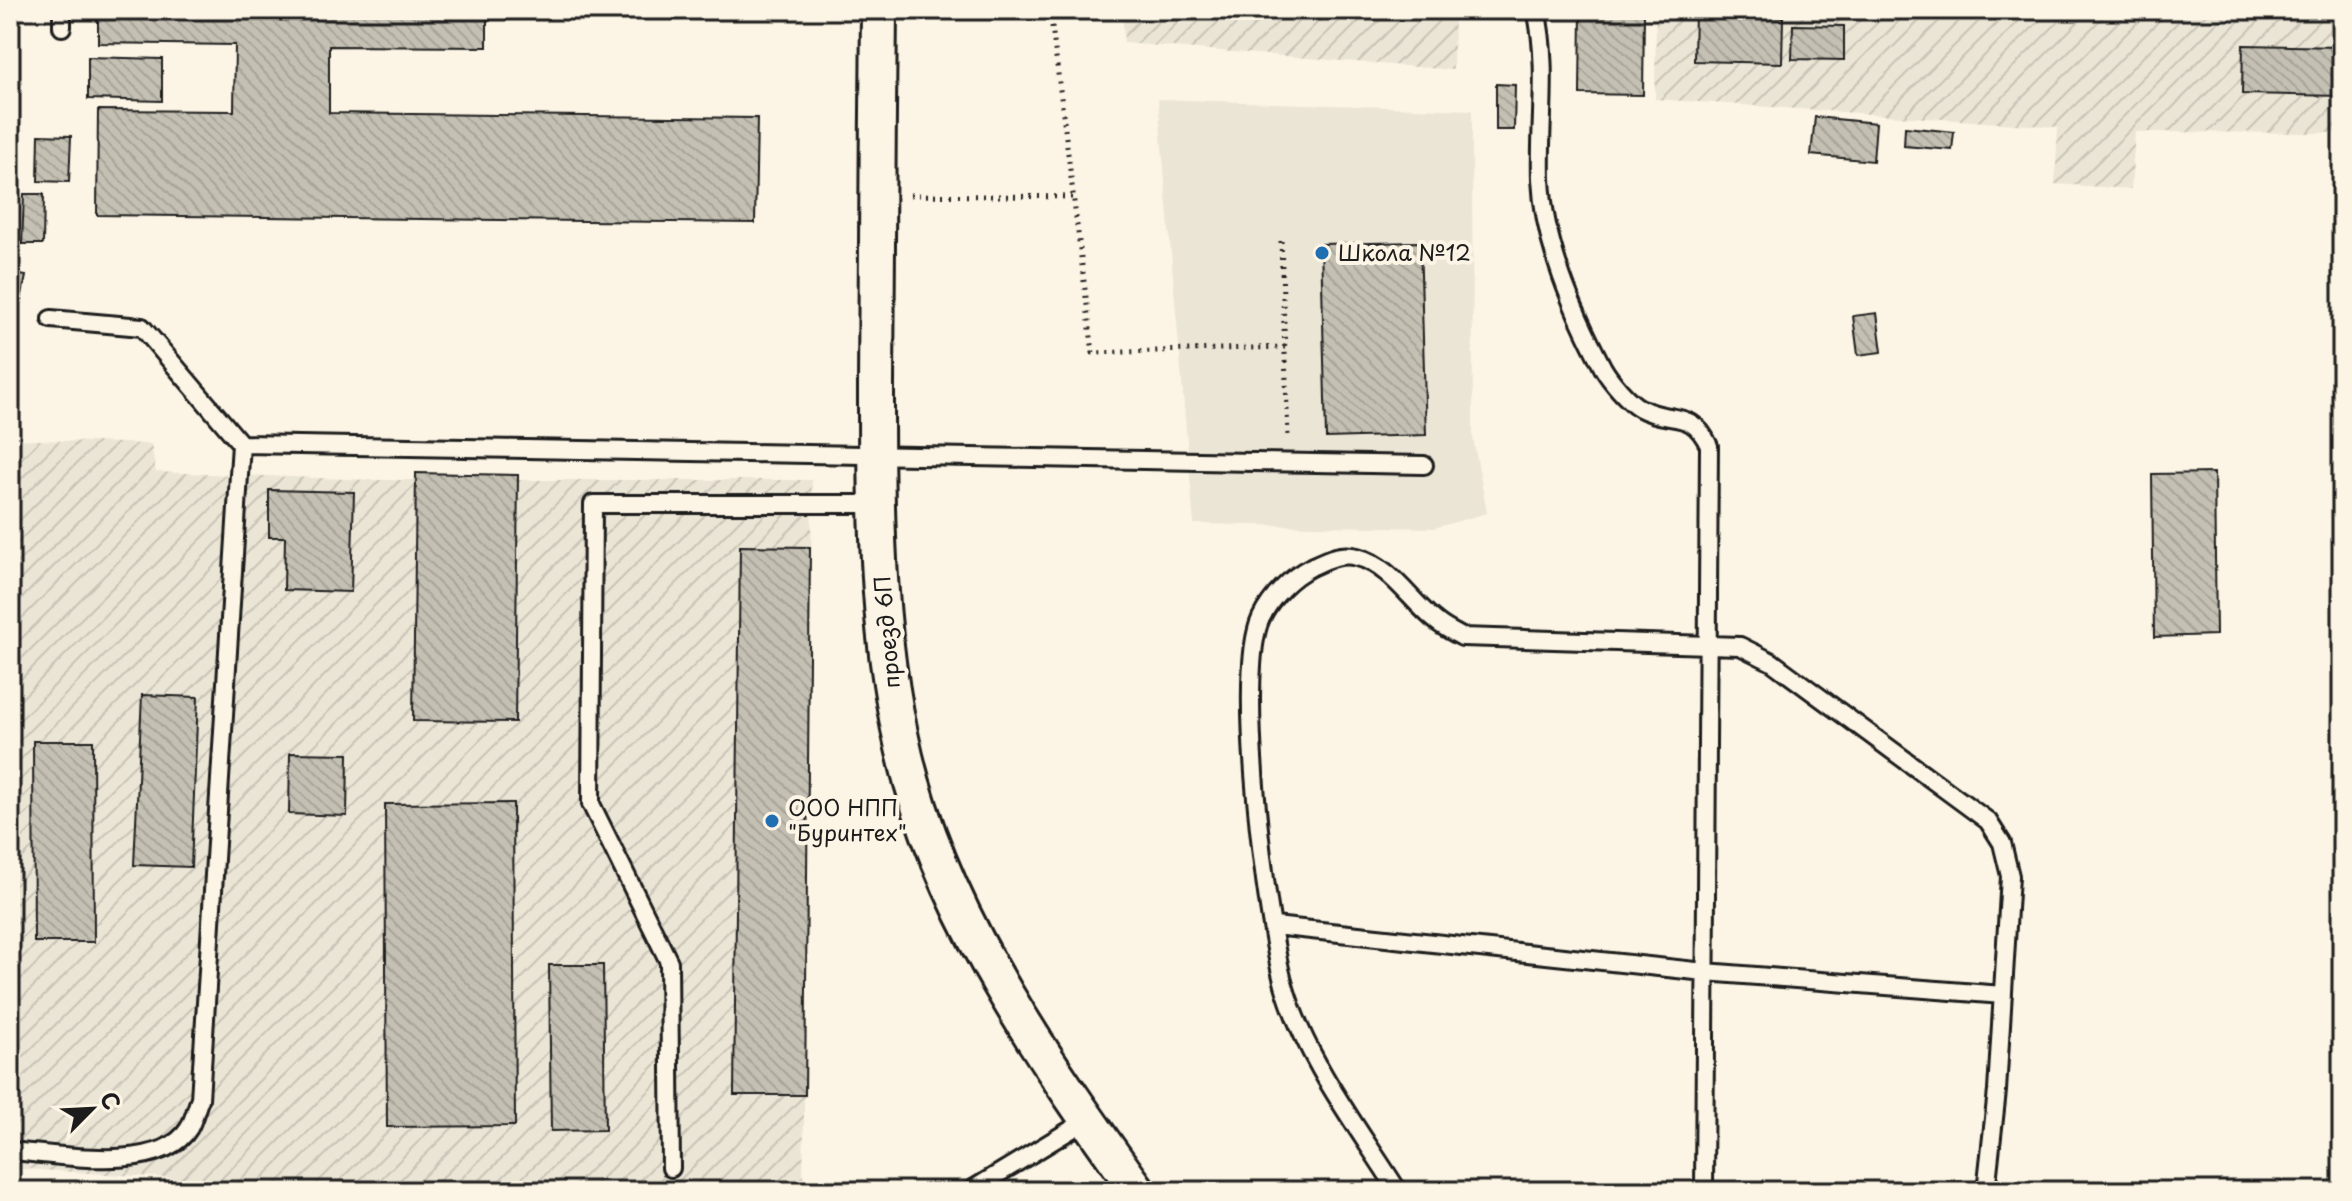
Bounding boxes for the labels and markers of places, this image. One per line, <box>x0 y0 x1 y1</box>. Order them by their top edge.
place label: Школа №12 <box>1338 235 1471 268</box>
marker: Школа №12 <box>1313 244 1331 262</box>
place label: ООО НПП "Буринтех" <box>788 790 907 848</box>
marker: ООО НПП "Буринтех" <box>763 812 781 830</box>

